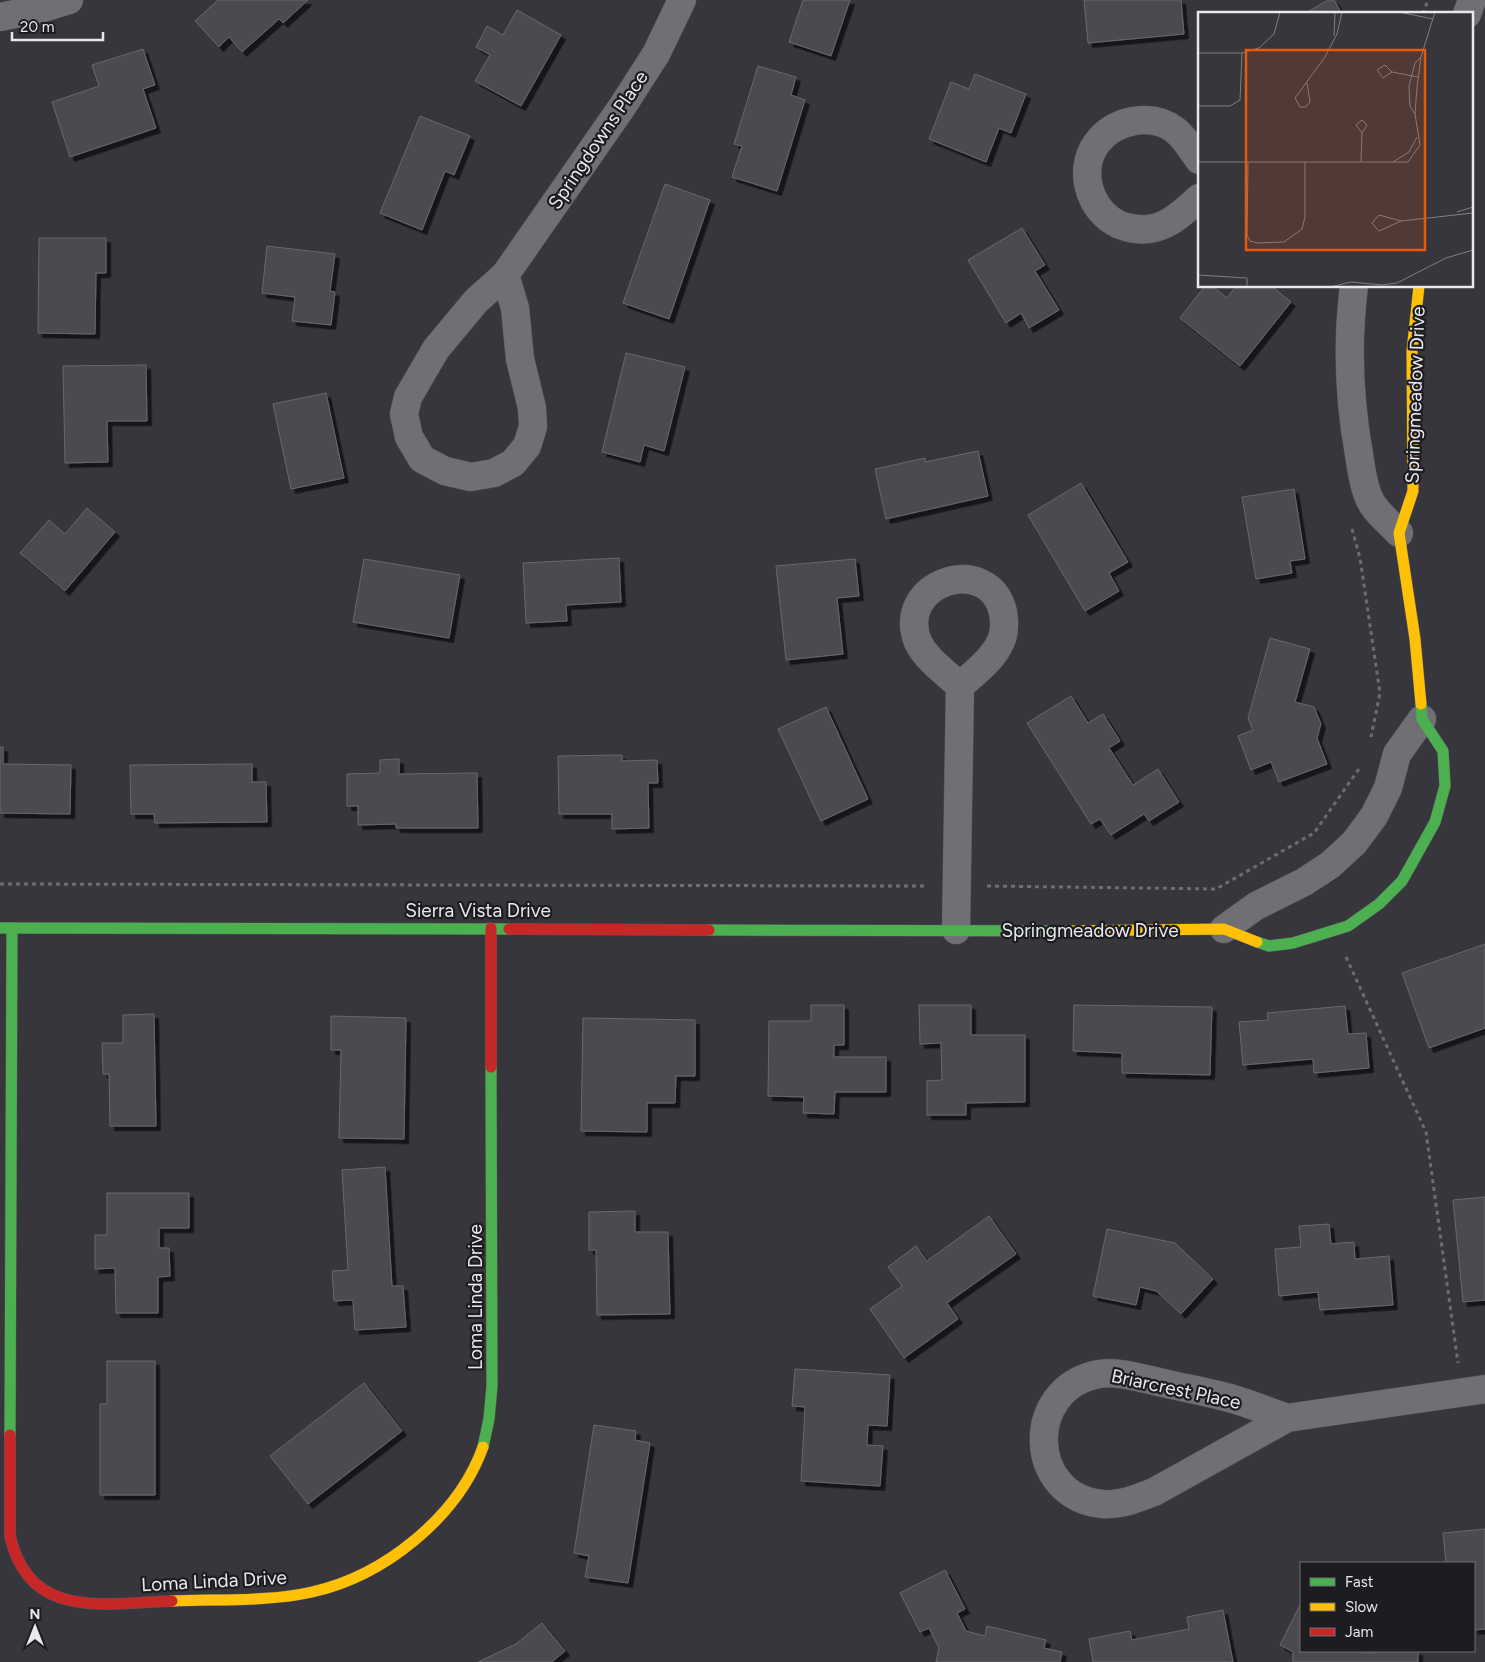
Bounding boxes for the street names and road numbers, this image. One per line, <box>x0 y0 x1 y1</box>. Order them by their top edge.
street label: Springdowns Place <box>543 66 653 214</box>
street label: Springmeadow Drive <box>1400 306 1430 484</box>
street label: Sierra Vista Drive <box>405 899 551 922</box>
street label: Springmeadow Drive <box>1001 919 1179 942</box>
street label: Loma Linda Drive <box>464 1224 487 1370</box>
street label: Briarcrest Place <box>1109 1364 1243 1414</box>
street label: Loma Linda Drive <box>141 1566 287 1596</box>

